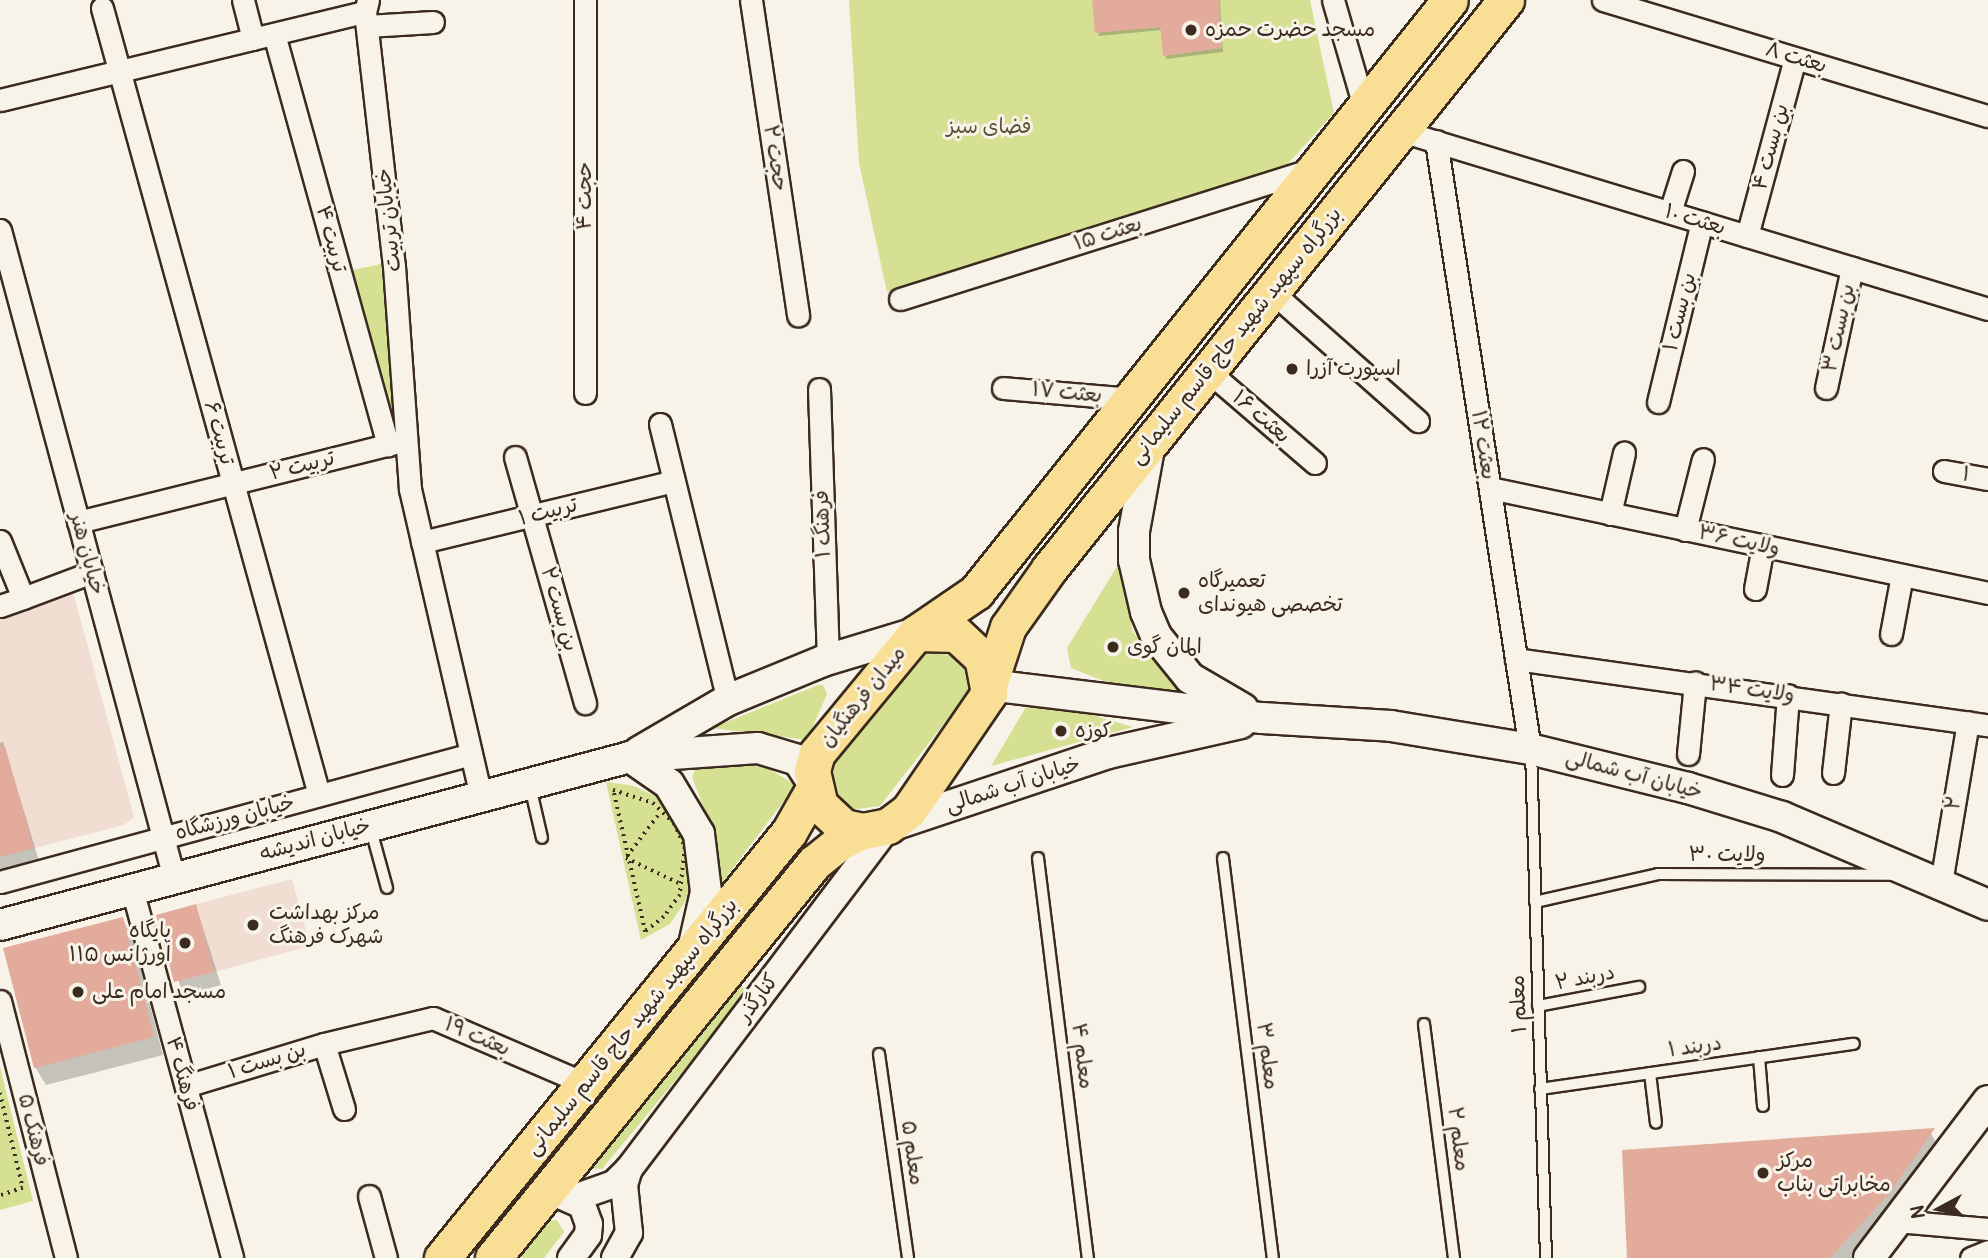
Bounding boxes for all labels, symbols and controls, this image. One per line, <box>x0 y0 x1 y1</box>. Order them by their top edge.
place label: مسجد حضرت حمزه <box>1205 17 1375 43</box>
marker: مسجد حضرت حمزه <box>1183 22 1199 38</box>
street label: بعثت ۸ <box>1762 37 1830 79</box>
street label: بن بست ۴ <box>1747 101 1795 193</box>
park label: فضای سبز <box>947 114 1031 140</box>
street label: حجت ۲ <box>757 123 793 193</box>
street label: حجت ۴ <box>572 162 598 230</box>
street label: خیابان تربیت <box>371 167 407 273</box>
street label: بعثت ۱۰ <box>1661 199 1729 241</box>
street label: بزرگراه سپهبد شهید حاج قاسم سلیمانی <box>1124 202 1348 470</box>
street label: تربیت ۴ <box>310 203 352 275</box>
street label: بعثت ۱۵ <box>1071 211 1145 257</box>
street label: بن بست ۱ <box>1658 270 1702 354</box>
street label: بن بست ۳ <box>1817 282 1861 374</box>
place label: اسپورت آزرا <box>1306 356 1401 382</box>
marker: اسپورت آزرا <box>1284 361 1300 377</box>
street label: بعثت ۱۷ <box>1031 377 1103 409</box>
street label: بعثت ۱۶ <box>1227 385 1295 449</box>
street label: تربیت ۶ <box>198 398 240 468</box>
street label: بعثت ۱۲ <box>1465 409 1501 481</box>
street label: تربیت ۲ <box>267 446 337 486</box>
street label: ۱ <box>1960 462 1972 488</box>
street label: فرهنگ ۱ <box>809 490 837 558</box>
street label: تربیت ۱ <box>516 493 580 531</box>
street label: خیابان هنر <box>64 510 110 598</box>
street label: ولایت ۳۶ <box>1696 520 1782 562</box>
street label: بن بست ۲ <box>535 564 583 654</box>
place label: تعمیرگاه تخصصی هیوندای <box>1198 568 1343 618</box>
marker: تعمیرگاه تخصصی هیوندای <box>1176 585 1192 601</box>
place label: المان گوی <box>1127 634 1202 660</box>
marker: المان گوی <box>1105 639 1121 655</box>
street label: میدان فرهنگیان <box>815 641 911 753</box>
street label: ولایت ۳۴ <box>1708 672 1796 708</box>
place label: کوزه <box>1075 718 1112 744</box>
marker: کوزه <box>1053 723 1069 739</box>
street label: خیابان آب شمالی <box>1563 745 1705 805</box>
street label: خیابان آب شمالی <box>942 751 1084 819</box>
street label: خیابان ورزشگاه <box>173 790 297 846</box>
street label: ۲ <box>1940 794 1968 812</box>
street label: خیابان اندیشه <box>257 813 373 867</box>
street label: ولایت ۳۰ <box>1689 842 1765 868</box>
street label: بزرگراه سپهبد شهید حاج قاسم سلیمانی <box>520 893 744 1161</box>
place label: مرکز بهداشت شهرک فرهنگ <box>269 900 384 950</box>
marker: مرکز بهداشت شهرک فرهنگ <box>243 915 263 935</box>
place label: پایگاه اورژانس ۱۱۵ <box>69 918 171 968</box>
marker: پایگاه اورژانس ۱۱۵ <box>177 935 193 951</box>
street label: دربند ۲ <box>1553 960 1617 996</box>
street label: کنارگذر <box>732 969 784 1027</box>
street label: معلم ۱ <box>1505 974 1533 1034</box>
place label: مسجد امام علی <box>92 979 226 1005</box>
marker: مسجد امام علی <box>70 984 86 1000</box>
street label: بعثت ۱۹ <box>440 1012 514 1062</box>
street label: معلم ۳ <box>1250 1021 1284 1091</box>
street label: معلم ۴ <box>1065 1022 1099 1090</box>
street label: دربند ۱ <box>1667 1031 1723 1063</box>
street label: فرهنگ ۴ <box>160 1034 204 1114</box>
street label: بن بست ۱ <box>225 1037 309 1085</box>
street label: فرهنک ۵ <box>12 1091 54 1169</box>
street label: معلم ۲ <box>1442 1105 1474 1173</box>
street label: معلم ۵ <box>895 1119 929 1187</box>
place label: مرکز مخابراتی بناب <box>1777 1148 1891 1198</box>
marker: مرکز مخابراتی بناب <box>1755 1165 1771 1181</box>
north arrow <box>1904 1174 1974 1244</box>
text: N <box>1905 1204 1931 1220</box>

